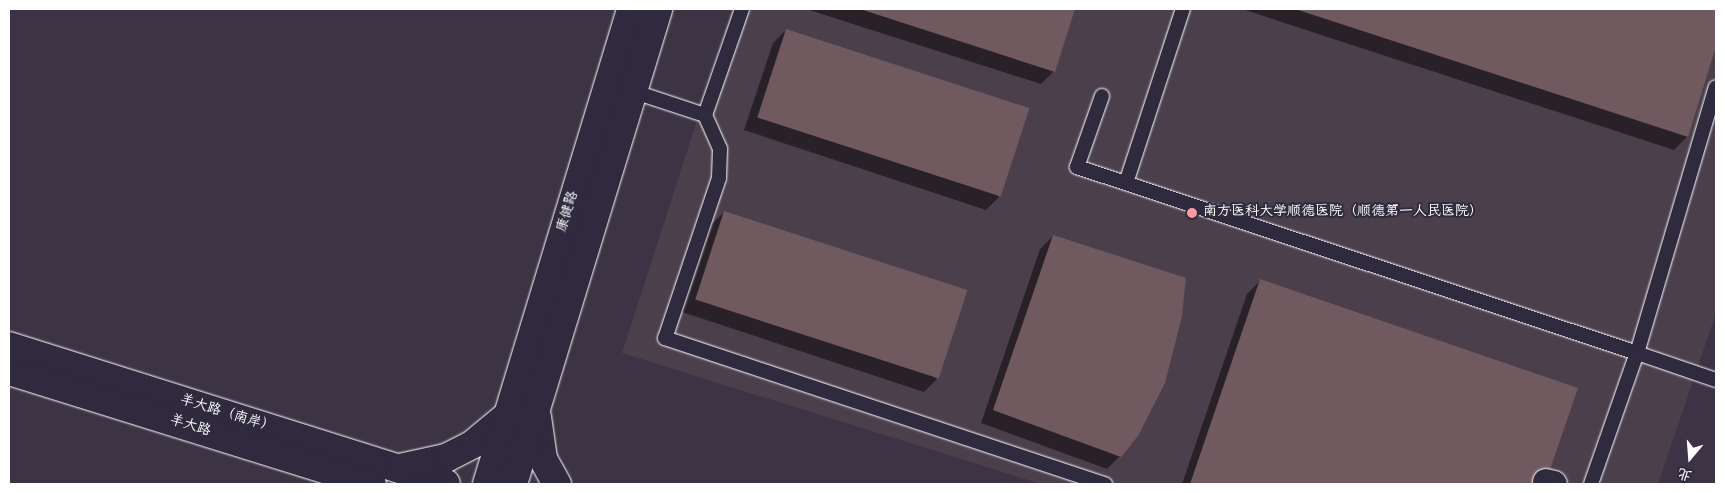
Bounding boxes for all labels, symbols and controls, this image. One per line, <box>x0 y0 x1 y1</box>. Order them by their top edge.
street label: 康健路 <box>555 189 583 235</box>
place label: 南方医科大学顺德医院（顺德第一人民医院） <box>1203 205 1483 221</box>
marker: 南方医科大学顺德医院（顺德第一人民医院） <box>1185 206 1199 220</box>
street label: 羊大路（南岸） <box>178 393 276 437</box>
street label: 羊大路 <box>167 413 213 441</box>
north arrow <box>1665 433 1715 483</box>
text: 北 <box>1676 462 1694 483</box>

